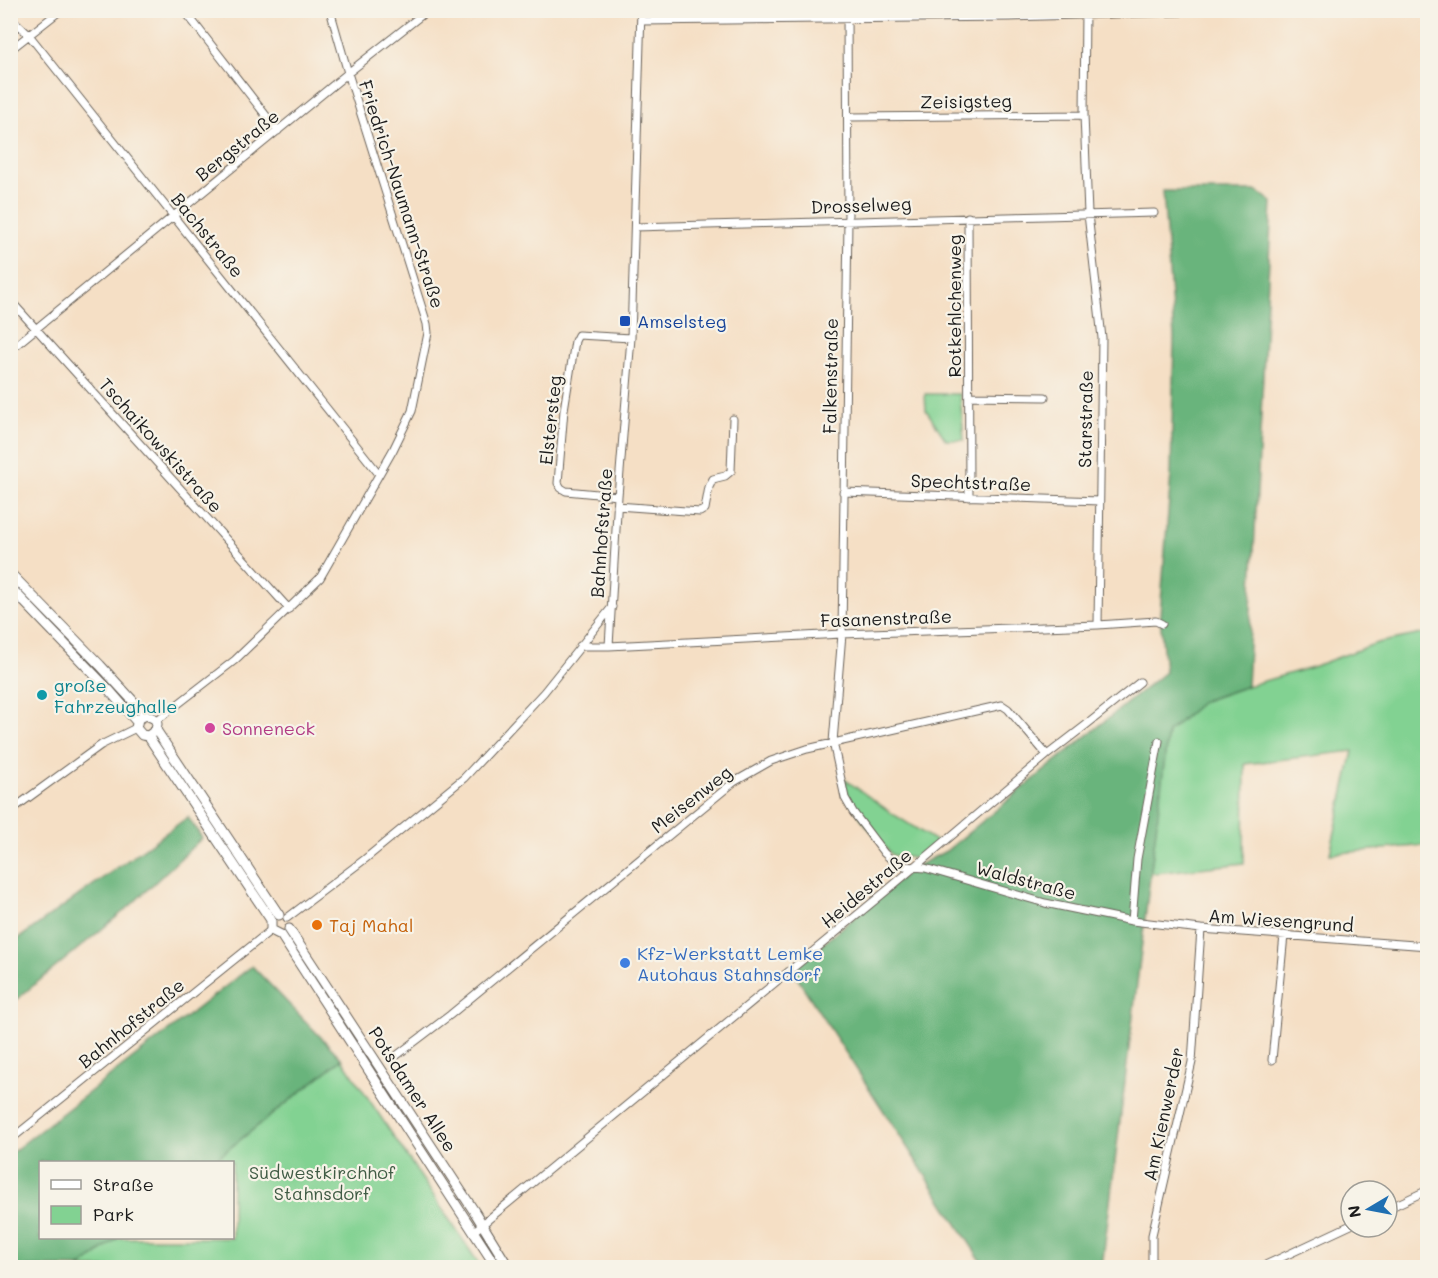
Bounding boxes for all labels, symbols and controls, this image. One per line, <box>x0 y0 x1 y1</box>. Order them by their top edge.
street label: Friedrich-Naumann-Straße <box>354 77 450 311</box>
street label: Zeisigsteg <box>920 88 1012 114</box>
street label: Bergstraße <box>190 104 284 186</box>
street label: Bachstraße <box>166 188 250 282</box>
street label: Drosselweg <box>810 191 912 219</box>
street label: Rotkehlchenweg <box>942 235 966 377</box>
place label: Amselsteg <box>637 309 726 333</box>
marker: Amselsteg <box>618 314 632 328</box>
street label: Falkenstraße <box>817 318 843 434</box>
street label: Starstraße <box>1072 370 1098 468</box>
street label: Tschaikowskistraße <box>94 372 228 518</box>
street label: Elstersteg <box>533 374 567 466</box>
street label: Bahnhofstraße <box>585 467 617 599</box>
street label: Spechtstraße <box>910 468 1032 496</box>
street label: Fasanenstraße <box>820 604 952 632</box>
place label: große Fahrzeughalle <box>54 673 177 718</box>
marker: große Fahrzeughalle <box>35 688 49 702</box>
place label: Sonneneck <box>222 716 315 740</box>
marker: Sonneneck <box>203 721 217 735</box>
street label: Meisenweg <box>646 760 736 838</box>
street label: Heidestraße <box>816 843 916 933</box>
street label: Waldstraße <box>973 855 1079 905</box>
street label: Am Wiesengrund <box>1208 903 1354 937</box>
place label: Taj Mahal <box>329 913 414 937</box>
marker: Taj Mahal <box>310 918 324 932</box>
place label: Kfz-Werkstatt Lemke Autohaus Stahnsdorf <box>637 941 823 986</box>
marker: Kfz-Werkstatt Lemke Autohaus Stahnsdorf <box>618 956 632 970</box>
street label: Bahnhofstraße <box>73 973 189 1073</box>
street label: Potsdamer Allee <box>363 1022 463 1156</box>
street label: Am Kienwerder <box>1137 1045 1189 1183</box>
park label: Südwestkirchhof Stahnsdorf <box>249 1160 396 1205</box>
legend <box>39 1161 234 1239</box>
text: Straße <box>93 1172 154 1196</box>
north arrow <box>1339 1179 1399 1239</box>
text: Park <box>93 1202 134 1226</box>
text: N <box>1342 1204 1365 1220</box>

